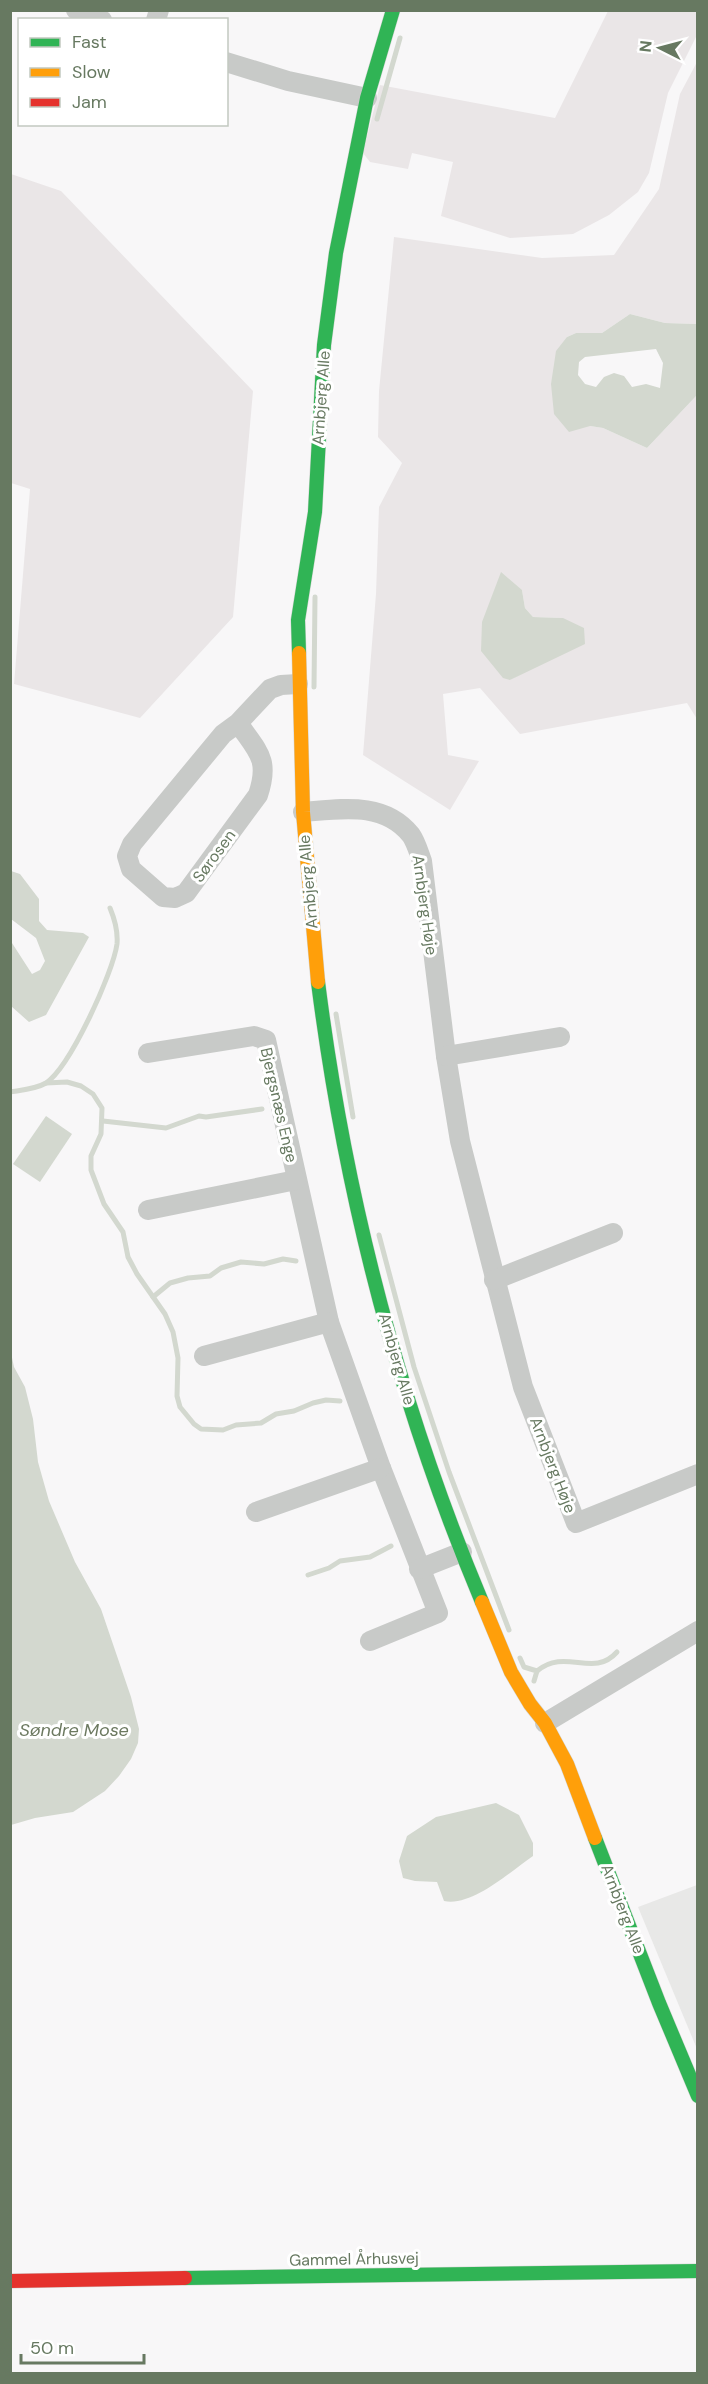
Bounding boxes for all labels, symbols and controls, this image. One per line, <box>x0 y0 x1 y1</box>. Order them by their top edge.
legend <box>18 18 228 126</box>
north arrow <box>630 18 690 78</box>
text: Fast <box>72 30 107 54</box>
text: N <box>635 40 657 53</box>
text: Slow <box>72 60 111 84</box>
text: Jam <box>72 90 107 114</box>
street label: Arnbjerg Alle <box>307 350 335 446</box>
street label: Sørosen <box>188 825 240 887</box>
street label: Arnbjerg Alle <box>293 834 323 930</box>
street label: Arnbjerg Høje <box>408 853 442 957</box>
street label: Bjergsnæs Enge <box>256 1045 302 1165</box>
street label: Arnbjerg Alle <box>374 1311 420 1407</box>
street label: Arnbjerg Høje <box>525 1414 581 1516</box>
water label: Søndre Mose <box>19 1718 129 1742</box>
street label: Arnbjerg Alle <box>596 1861 650 1957</box>
street label: Gammel Århusvej <box>289 2247 419 2271</box>
scale bar <box>21 2327 144 2365</box>
text: 50 m <box>30 2336 74 2360</box>

